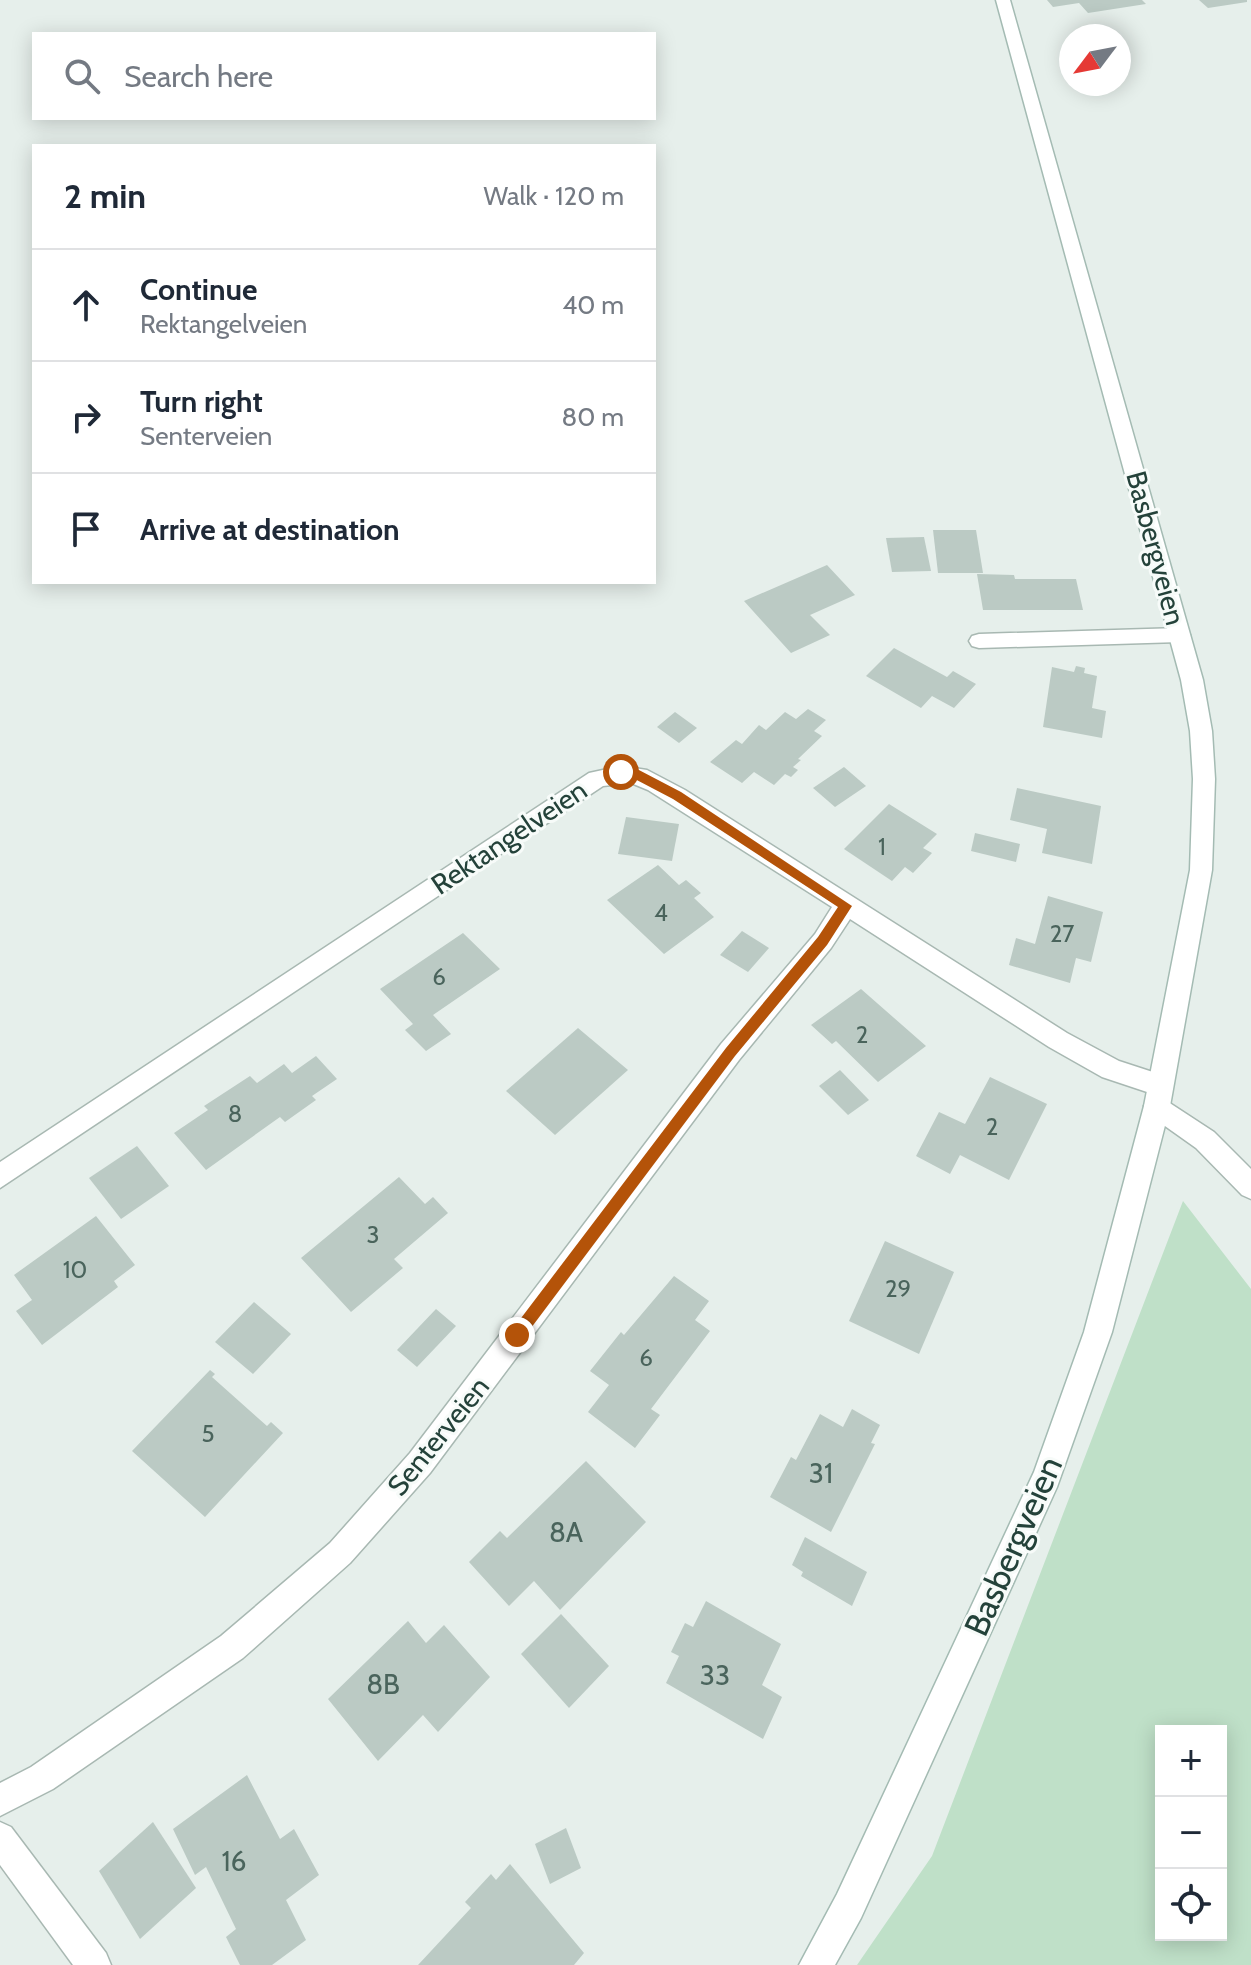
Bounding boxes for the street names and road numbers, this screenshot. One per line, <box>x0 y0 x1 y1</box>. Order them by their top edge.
street label: Basbergveien <box>1119 467 1193 629</box>
street label: Rektangelveien <box>425 773 593 901</box>
street label: Senterveien <box>380 1370 496 1502</box>
street label: Basbergveien <box>955 1450 1071 1642</box>

